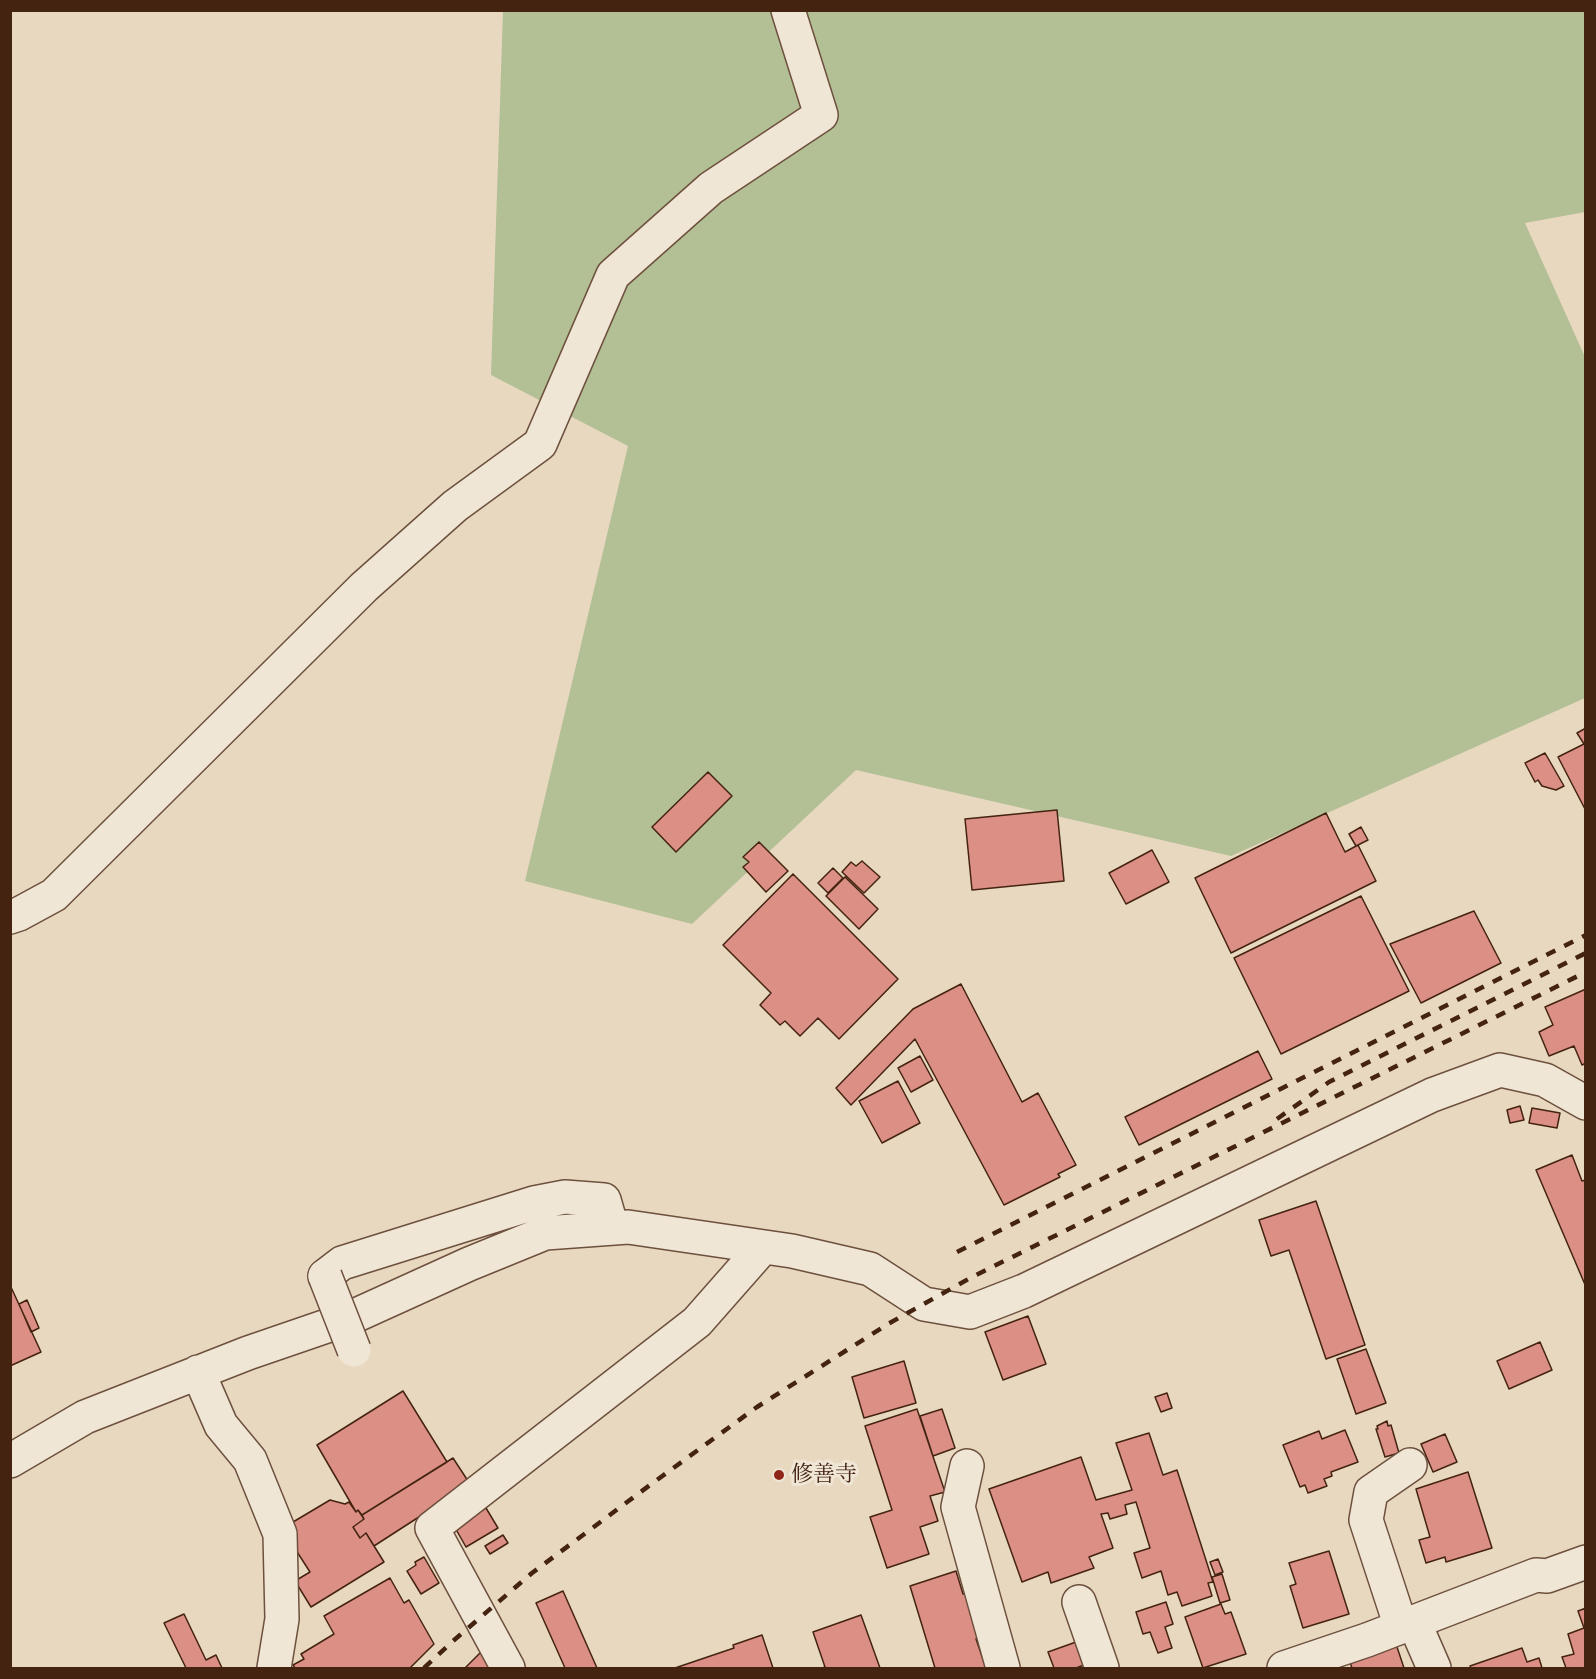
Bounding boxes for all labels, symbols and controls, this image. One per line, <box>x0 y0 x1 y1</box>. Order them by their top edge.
place label: 修善寺 <box>791 1462 857 1488</box>
marker: 修善寺 <box>772 1468 786 1482</box>

